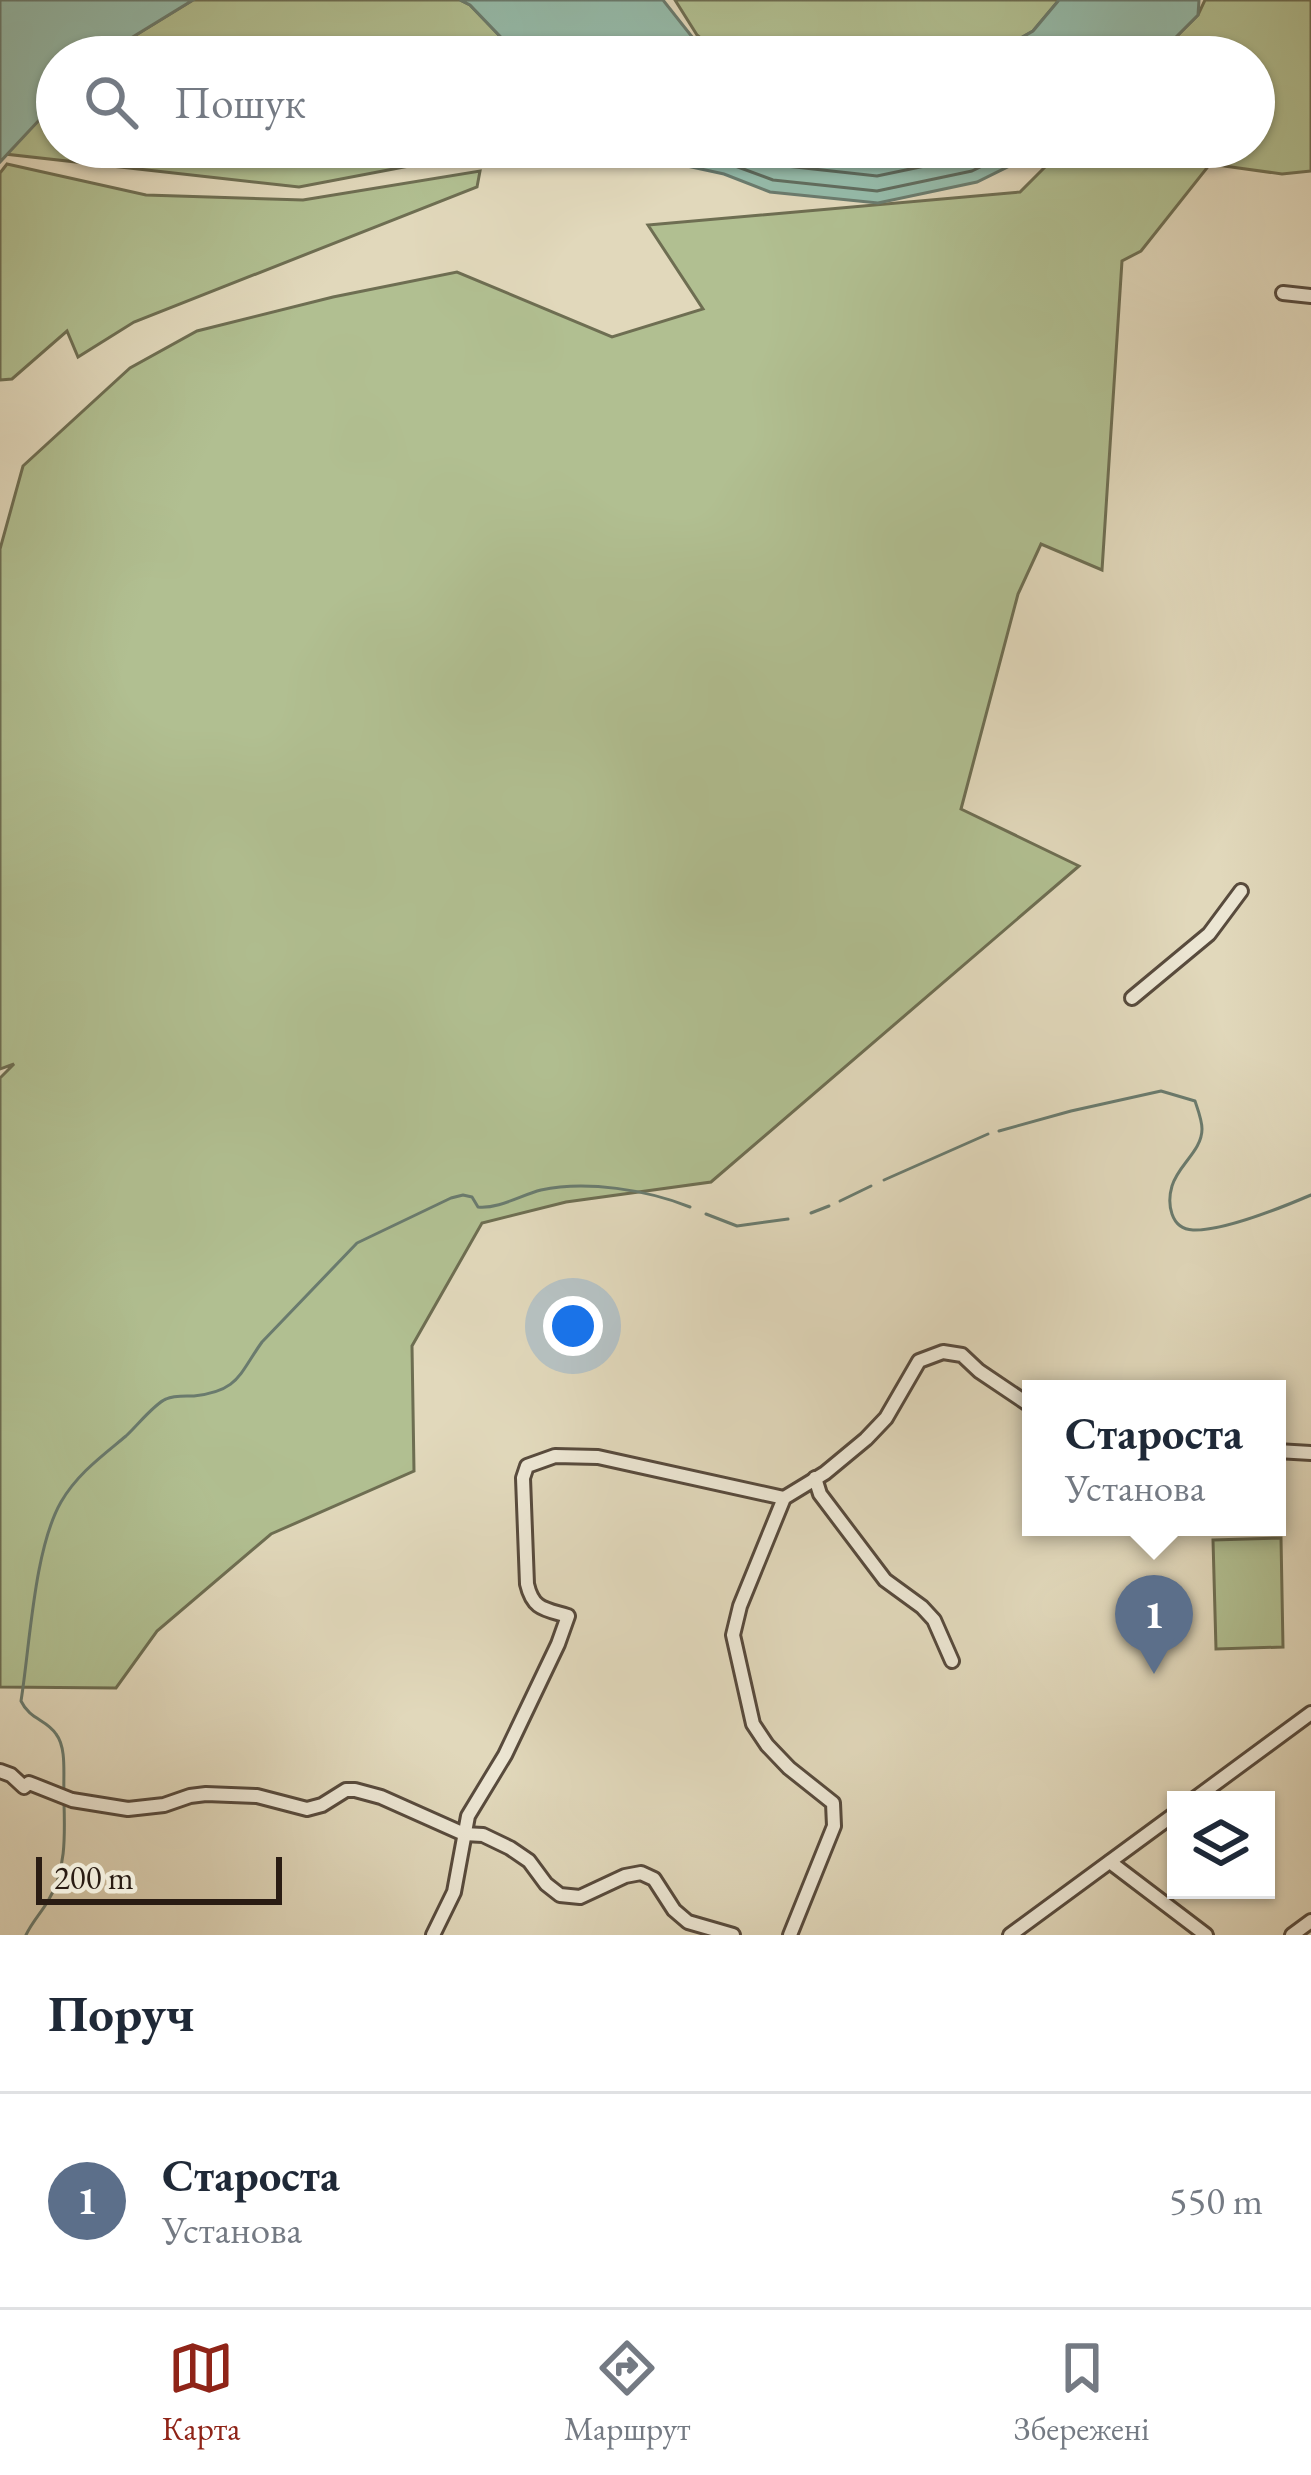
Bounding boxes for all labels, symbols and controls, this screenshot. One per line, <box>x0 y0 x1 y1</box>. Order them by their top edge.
search box <box>36 36 1275 168</box>
icon: search <box>78 69 144 135</box>
text: Пошук <box>174 73 306 131</box>
your location <box>543 1296 603 1356</box>
popup <box>1022 1380 1286 1536</box>
text: Староста <box>1065 1404 1243 1462</box>
text: Установа <box>1065 1462 1205 1513</box>
pin: 1 <box>1115 1575 1193 1674</box>
map controls <box>1167 1791 1275 1899</box>
button: layers <box>1167 1791 1275 1899</box>
scale bar <box>36 1851 282 1904</box>
text: 200 m <box>54 1856 134 1899</box>
text: Поруч <box>48 1980 194 2046</box>
text: Староста <box>162 2146 340 2204</box>
text: 1 <box>77 2175 97 2226</box>
text: 550 m <box>1169 2175 1263 2226</box>
text: Установа <box>162 2204 302 2255</box>
tab: Карта <box>162 2335 241 2450</box>
tab: Маршрут <box>564 2335 690 2450</box>
tab: Збережені <box>1014 2335 1149 2450</box>

